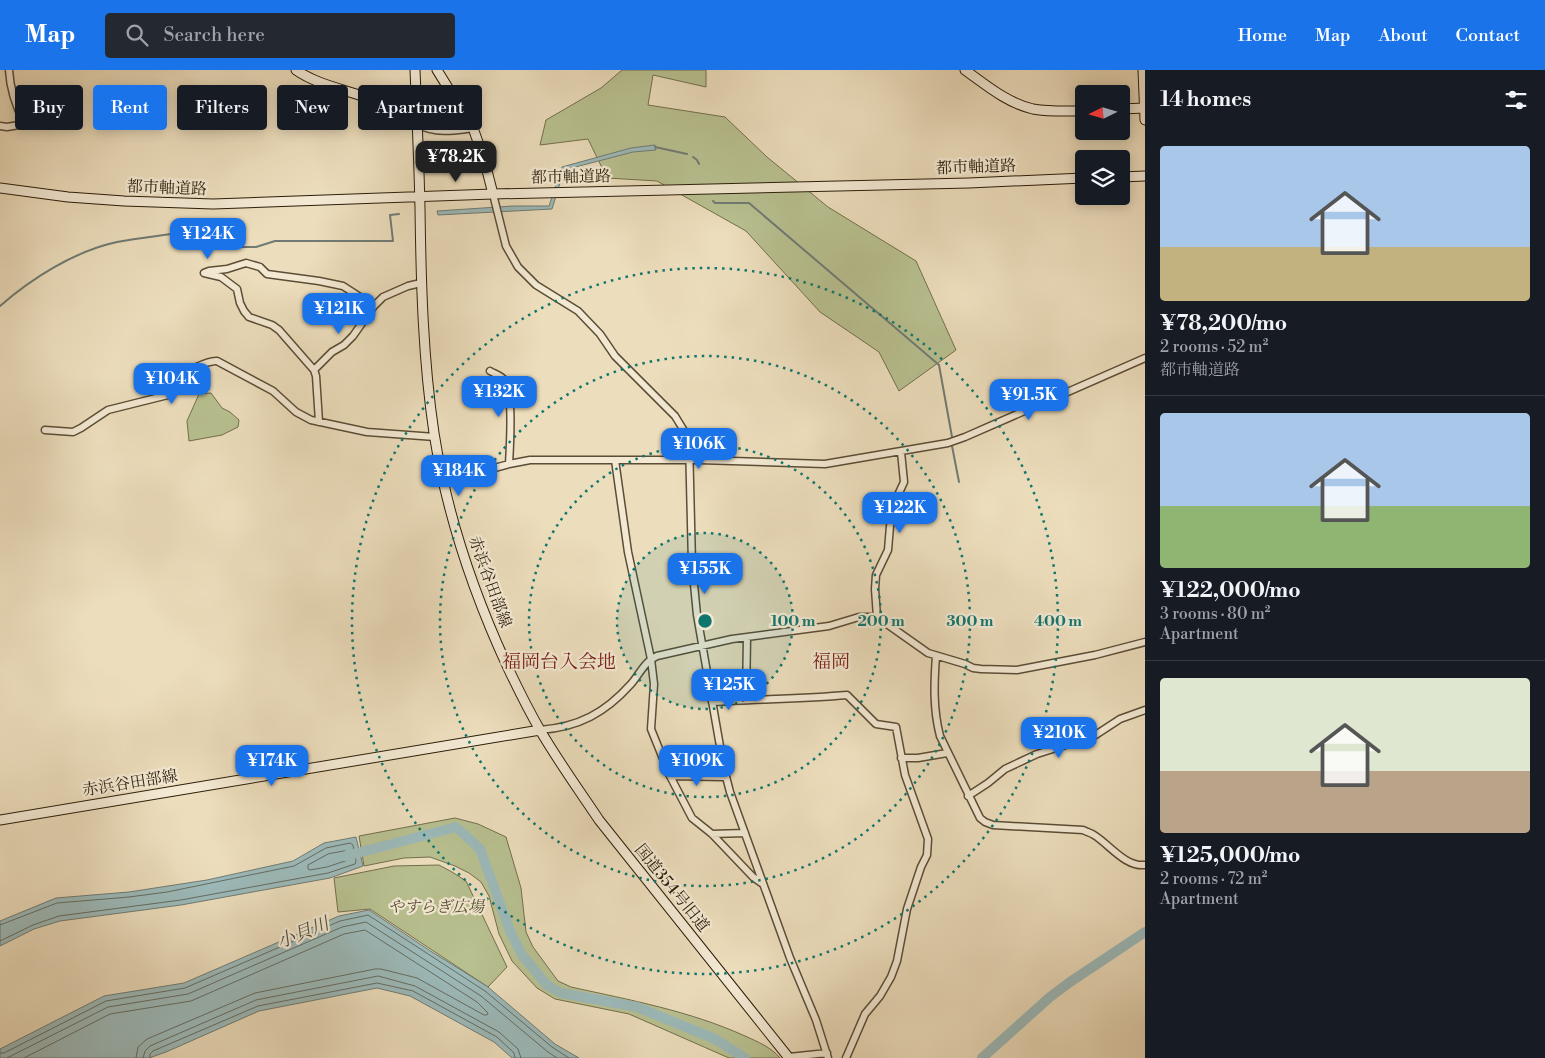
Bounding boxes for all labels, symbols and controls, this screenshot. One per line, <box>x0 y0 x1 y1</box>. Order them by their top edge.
search box <box>105 13 455 58</box>
text: Map <box>25 20 75 50</box>
icon: search <box>123 21 151 49</box>
text: Search here <box>163 23 265 47</box>
text: Home <box>1238 24 1287 47</box>
text: Map <box>1315 24 1351 47</box>
text: About <box>1379 24 1428 47</box>
text: Contact <box>1456 24 1520 47</box>
chip: Buy <box>15 85 83 130</box>
chip: Rent <box>93 85 167 130</box>
chip: Filters <box>177 85 267 130</box>
chip: New <box>277 85 348 130</box>
chip: Apartment <box>358 85 482 130</box>
north arrow <box>1075 85 1130 140</box>
map controls <box>1075 85 1130 205</box>
icon: filters <box>1502 86 1530 114</box>
text: 14 homes <box>1160 87 1251 113</box>
pin: ¥78.2K <box>415 140 497 183</box>
text: ¥78.2K <box>427 147 486 167</box>
button: layers <box>1075 150 1130 205</box>
street label: 都市軸道路 <box>936 156 1016 178</box>
street label: 都市軸道路 <box>531 166 611 188</box>
street label: 都市軸道路 <box>127 177 207 199</box>
icon: home <box>1300 178 1390 268</box>
pin: ¥124K <box>173 218 243 260</box>
text: ¥124K <box>181 224 235 244</box>
pin: ¥121K <box>304 292 374 335</box>
text: ¥121K <box>313 299 365 319</box>
text: ¥78,200/mo <box>1160 311 1287 337</box>
text: 2 rooms · 52 m² <box>1160 337 1268 357</box>
text: 都市軸道路 <box>1160 360 1240 380</box>
pin: ¥104K <box>137 362 207 405</box>
text: ¥104K <box>145 369 199 389</box>
pin: ¥132K <box>464 376 534 418</box>
pin: ¥91.5K <box>988 378 1070 421</box>
text: ¥132K <box>473 382 525 402</box>
text: ¥91.5K <box>1001 385 1057 405</box>
pin: ¥106K <box>664 428 734 470</box>
text: ¥106K <box>672 434 726 454</box>
icon: home <box>1300 445 1390 535</box>
pin: ¥184K <box>424 454 494 497</box>
text: ¥184K <box>432 461 486 481</box>
pin: ¥122K <box>865 492 935 534</box>
text: ¥122K <box>873 498 927 518</box>
street label: 赤浜谷田部線 <box>464 533 516 631</box>
pin: ¥155K <box>670 552 740 595</box>
text: ¥155K <box>679 559 731 579</box>
text: ¥122,000/mo <box>1160 578 1301 604</box>
text: 3 rooms · 80 m² <box>1160 604 1270 624</box>
centre of rings <box>696 612 714 630</box>
text: 100 m <box>771 612 816 631</box>
text: 200 m <box>857 612 905 631</box>
text: 300 m <box>947 612 994 631</box>
text: 400 m <box>1034 612 1082 631</box>
text: Apartment <box>1160 624 1239 644</box>
district label: 福岡台入会地 <box>502 650 616 674</box>
district label: 福岡 <box>812 650 850 674</box>
pin: ¥125K <box>694 668 764 711</box>
text: ¥125K <box>702 675 756 695</box>
icon: home <box>1300 710 1390 800</box>
pin: ¥210K <box>1024 716 1094 759</box>
text: ¥210K <box>1032 723 1086 743</box>
pin: ¥174K <box>237 744 307 787</box>
pin: ¥109K <box>662 744 732 787</box>
text: ¥174K <box>246 751 298 771</box>
text: ¥109K <box>670 751 724 771</box>
street label: 赤浜谷田部線 <box>81 766 179 800</box>
street label: 国道354号旧道 <box>630 840 714 936</box>
text: ¥125,000/mo <box>1160 843 1300 869</box>
text: 2 rooms · 72 m² <box>1160 869 1267 889</box>
text: Apartment <box>1160 889 1239 909</box>
park label: やすらぎ広場 <box>388 897 486 917</box>
water label: 小貝川 <box>274 911 334 954</box>

